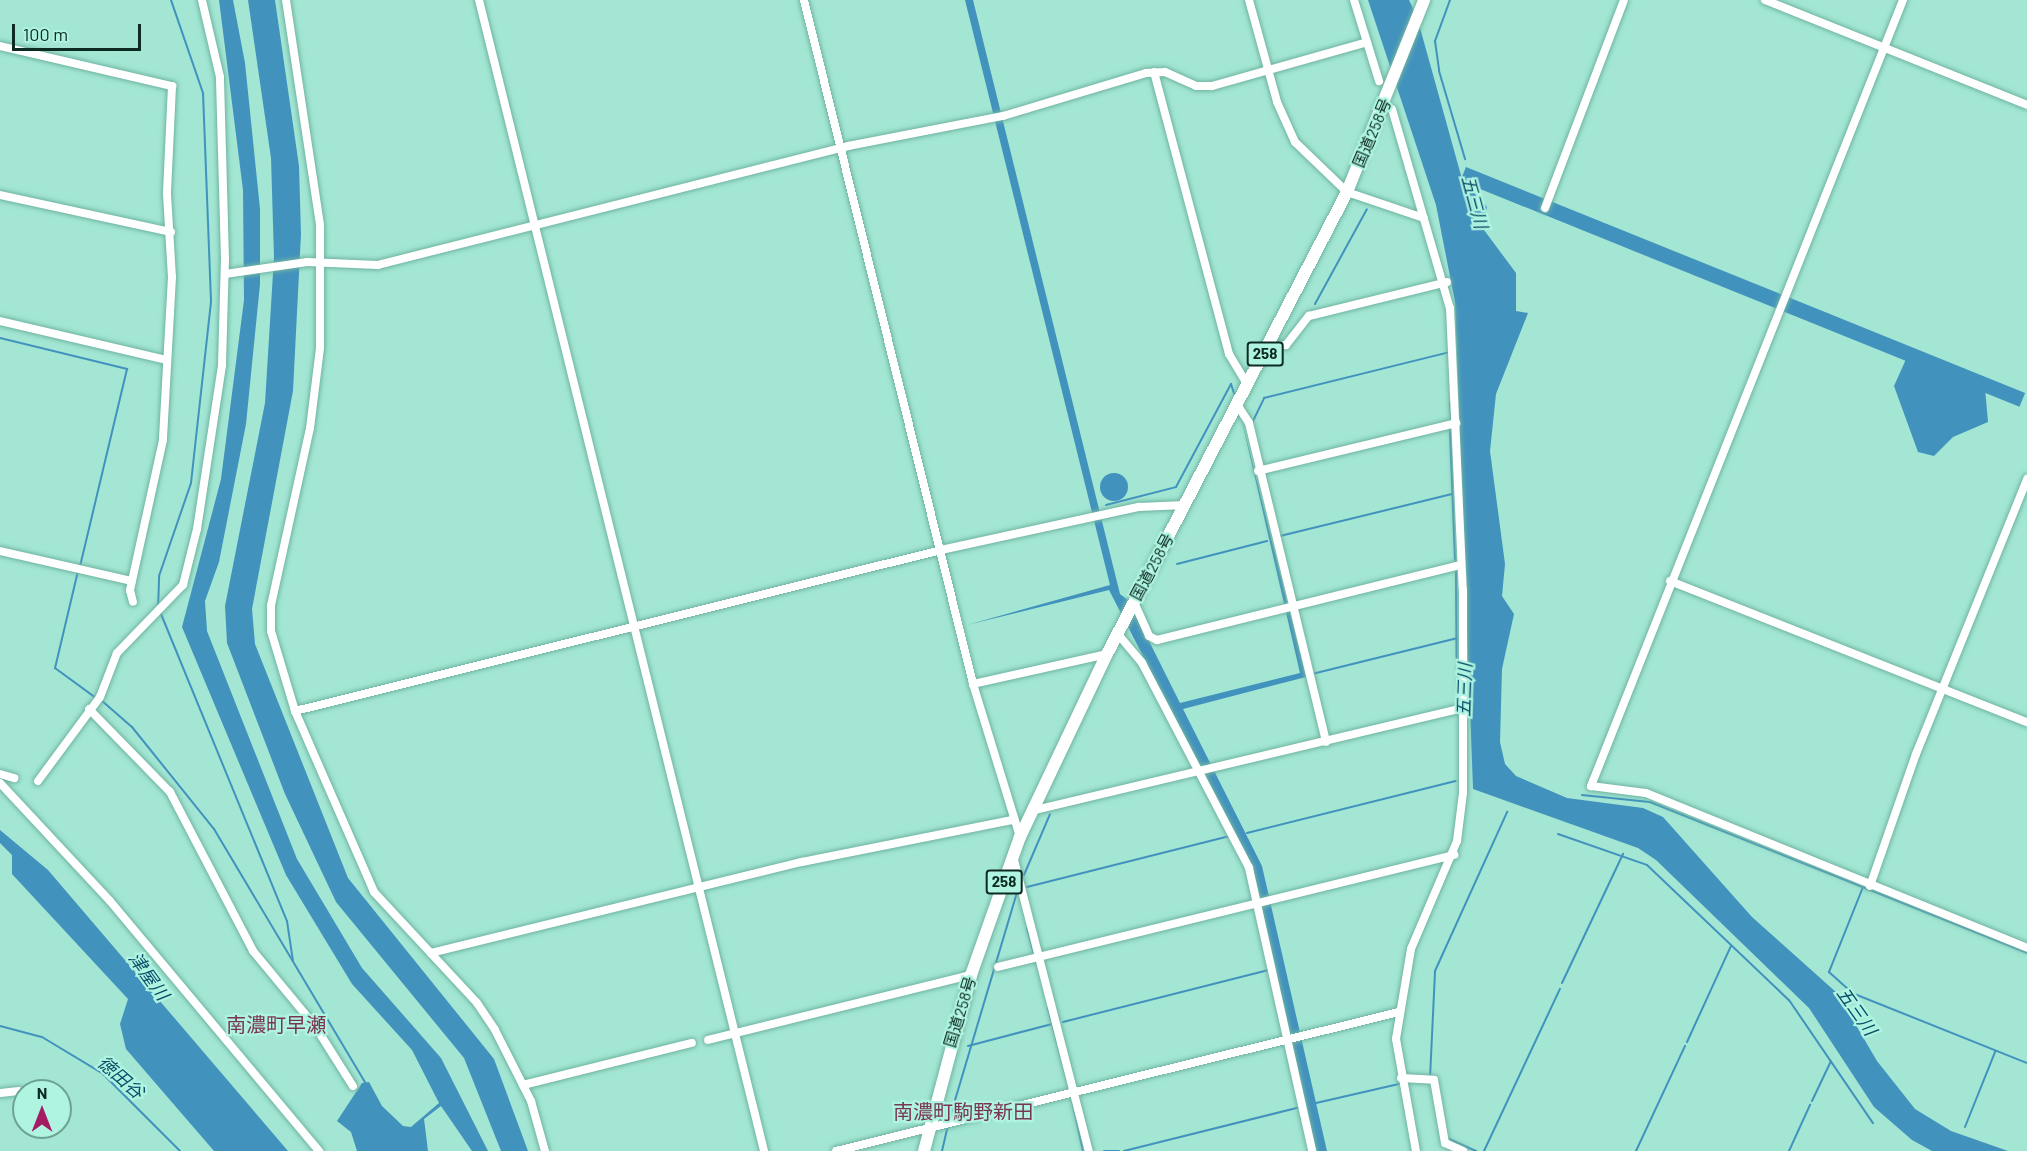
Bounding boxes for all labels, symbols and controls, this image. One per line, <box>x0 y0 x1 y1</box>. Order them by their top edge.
scale bar <box>15 12 144 50</box>
text: 100 m <box>23 23 68 45</box>
street label: 国道258号 <box>1349 96 1395 170</box>
water label: 五三川 <box>1458 173 1492 231</box>
road number: 258 <box>1246 342 1284 366</box>
street label: 国道258号 <box>1126 530 1178 604</box>
water label: 五三川 <box>1452 663 1476 717</box>
road number: 258 <box>984 870 1024 894</box>
water label: 津屋川 <box>124 948 174 1004</box>
street label: 国道258号 <box>940 974 980 1050</box>
water label: 五三川 <box>1833 983 1881 1039</box>
district label: 南濃町早瀬 <box>226 1012 326 1036</box>
water label: 徳田谷 <box>94 1051 148 1103</box>
north arrow <box>12 1079 72 1139</box>
text: N <box>37 1083 47 1102</box>
district label: 南濃町駒野新田 <box>893 1099 1033 1123</box>

